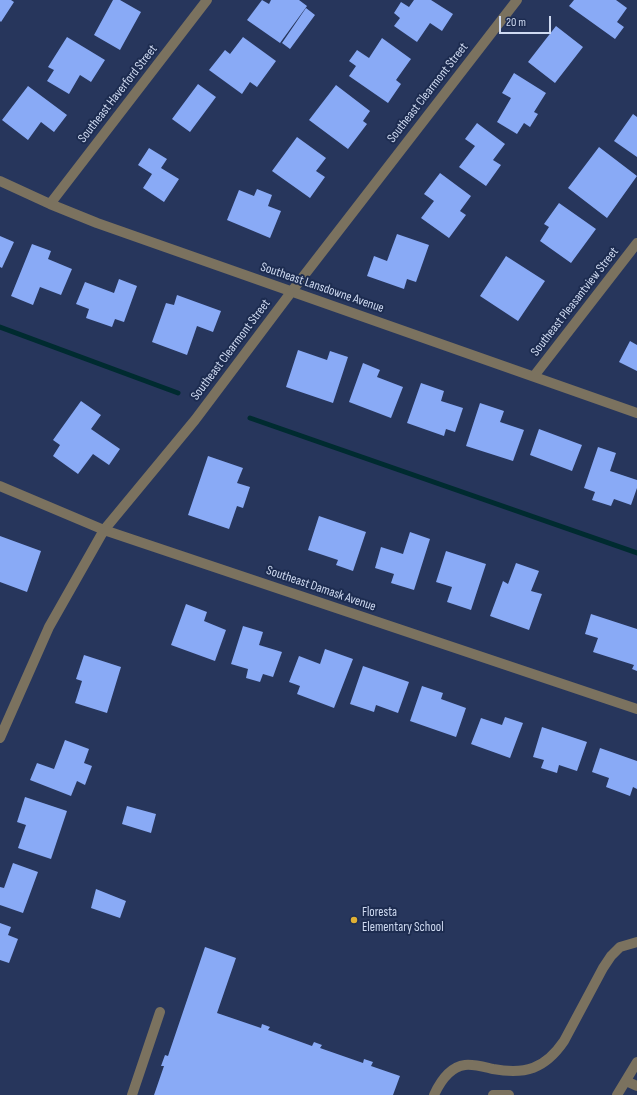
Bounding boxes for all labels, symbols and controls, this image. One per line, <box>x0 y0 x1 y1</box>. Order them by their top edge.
scale bar <box>501 8 553 34</box>
text: 20 m <box>506 15 526 30</box>
street label: Southeast Clearmont Street <box>384 40 472 146</box>
street label: Southeast Haverford Street <box>75 42 161 146</box>
street label: Southeast Pleasantview Street <box>528 245 622 359</box>
street label: Southeast Lansdowne Avenue <box>258 260 386 316</box>
street label: Southeast Clearmont Street <box>188 296 274 404</box>
street label: Southeast Damask Avenue <box>264 563 378 615</box>
place label: Floresta Elementary School <box>362 905 444 936</box>
marker: Floresta Elementary School <box>349 915 359 925</box>

